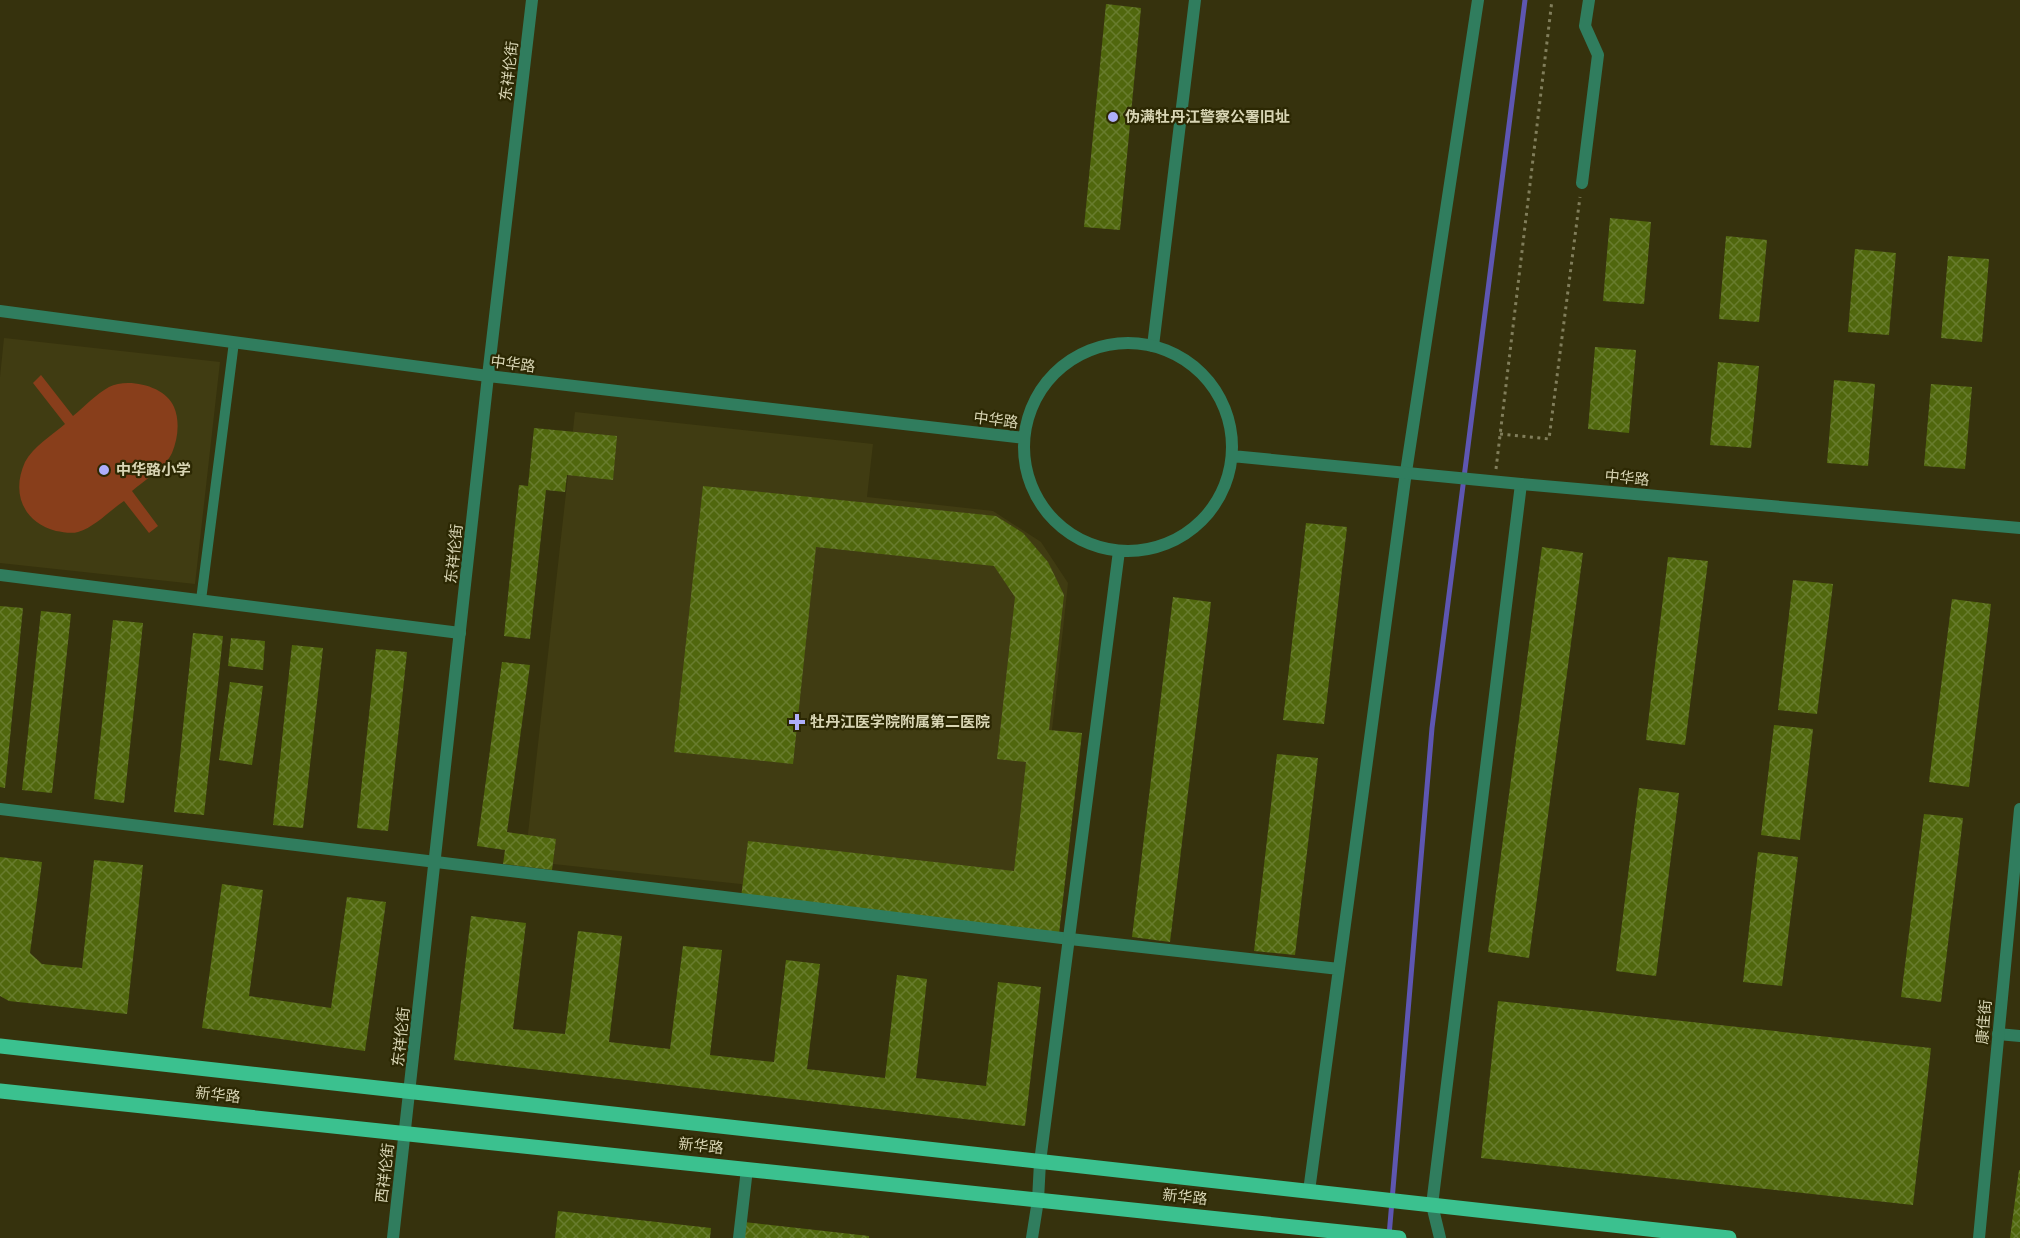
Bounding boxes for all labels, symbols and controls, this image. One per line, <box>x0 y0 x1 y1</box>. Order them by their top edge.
street label: 东祥伦街 <box>495 40 521 102</box>
place label: 伪满牡丹江警察公署旧址 <box>1125 107 1290 125</box>
marker: 伪满牡丹江警察公署旧址 <box>1106 110 1120 124</box>
street label: 中华路 <box>490 351 537 375</box>
street label: 中华路 <box>973 407 1020 431</box>
place label: 中华路小学 <box>116 460 191 478</box>
marker: 中华路小学 <box>97 463 111 477</box>
street label: 中华路 <box>1604 466 1650 488</box>
street label: 东祥伦街 <box>441 523 465 585</box>
place label: 牡丹江医学院附属第二医院 <box>810 712 990 730</box>
marker: 牡丹江医学院附属第二医院 <box>788 713 806 731</box>
street label: 康佳街 <box>1972 999 1994 1045</box>
street label: 东祥伦街 <box>388 1006 412 1068</box>
street label: 新华路 <box>195 1083 241 1105</box>
street label: 新华路 <box>678 1134 724 1156</box>
street label: 西祥伦街 <box>371 1142 397 1204</box>
street label: 新华路 <box>1162 1185 1208 1207</box>

